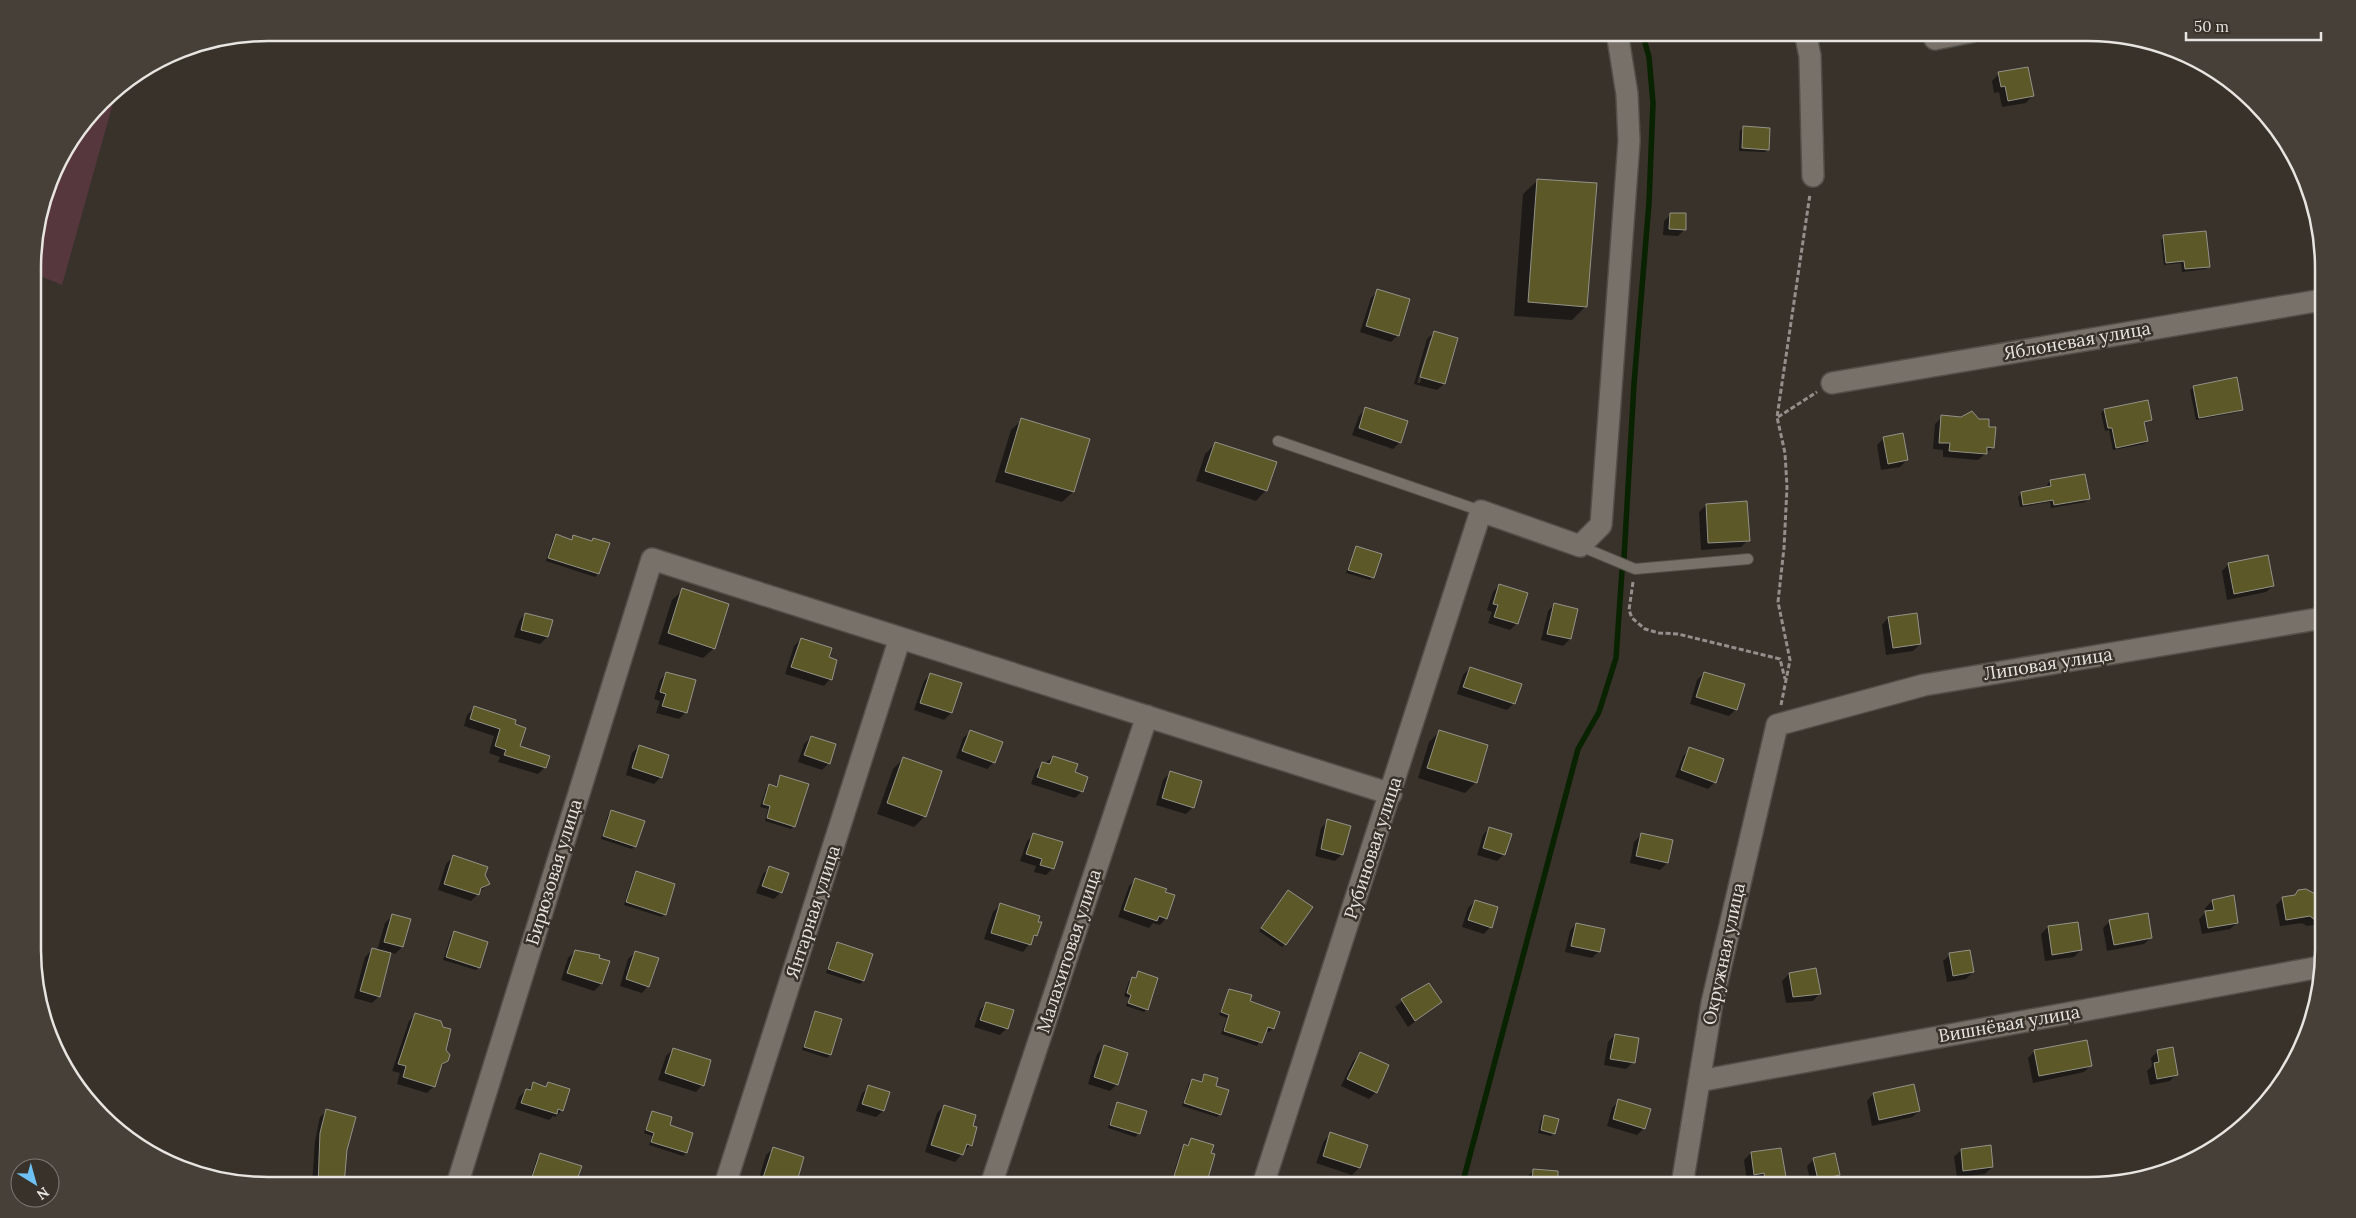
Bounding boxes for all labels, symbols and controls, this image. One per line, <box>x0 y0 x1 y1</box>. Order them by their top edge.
scale bar <box>2186 10 2321 42</box>
text: 50 m <box>2194 17 2229 36</box>
street label: Яблоневая улица <box>2002 316 2152 365</box>
street label: Липовая улица <box>1982 642 2114 685</box>
street label: Рубиновая улица <box>1339 774 1406 922</box>
street label: Бирюзовая улица <box>520 796 587 948</box>
street label: Янтарная улица <box>780 842 845 981</box>
street label: Малахитовая улица <box>1031 866 1106 1036</box>
street label: Окружная улица <box>1697 881 1750 1027</box>
street label: Вишнёвая улица <box>1936 1000 2081 1047</box>
north arrow <box>10 1158 60 1208</box>
text: N <box>33 1183 53 1204</box>

